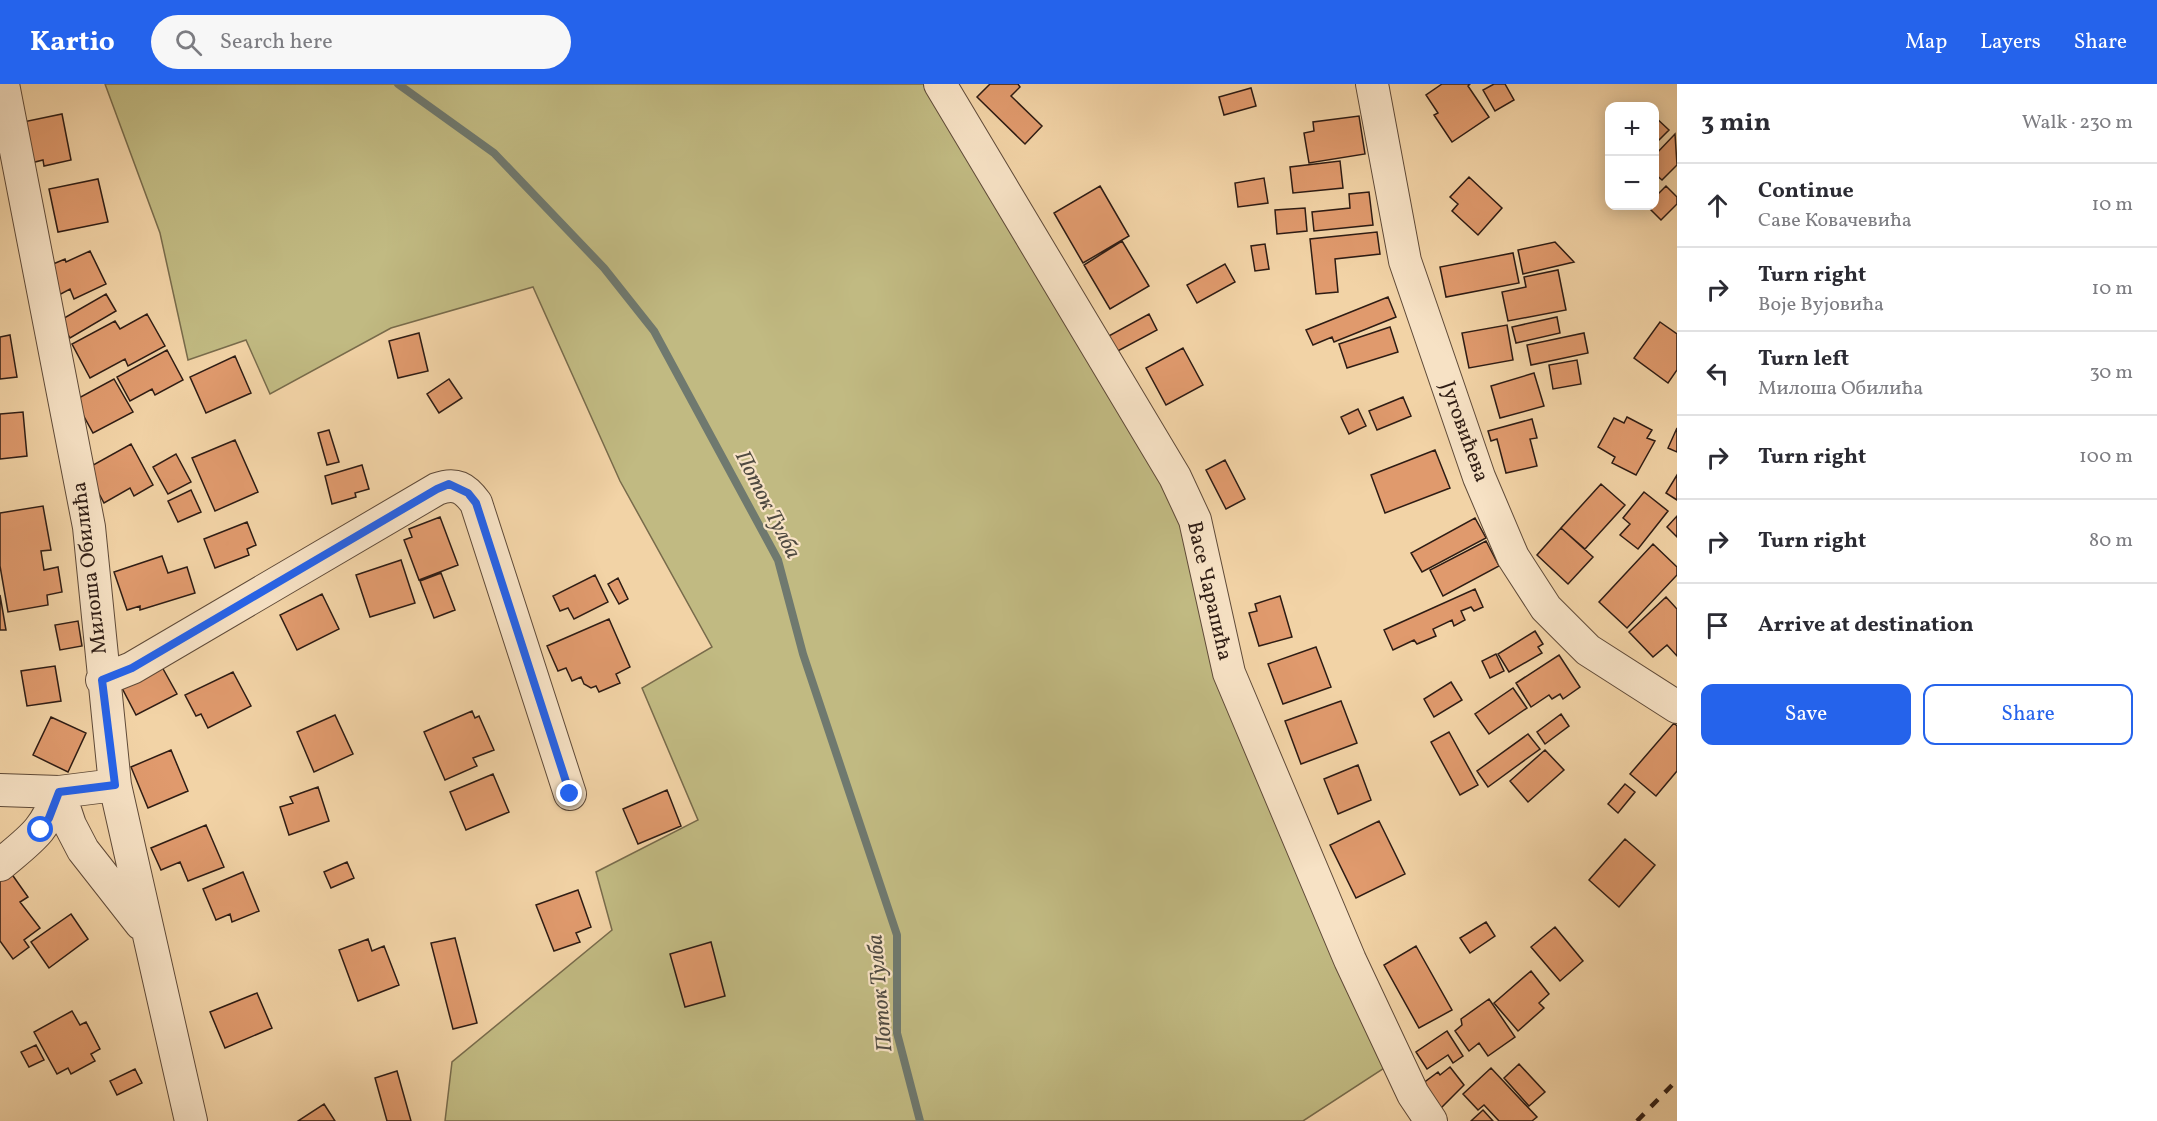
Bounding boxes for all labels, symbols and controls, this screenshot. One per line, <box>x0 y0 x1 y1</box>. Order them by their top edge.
search box <box>151 15 571 69</box>
text: Kartio <box>30 23 115 62</box>
icon: search <box>172 26 205 59</box>
text: Search here <box>220 27 333 58</box>
text: Map <box>1905 28 1947 57</box>
text: Layers <box>1980 28 2041 57</box>
text: Share <box>2074 28 2127 57</box>
map controls <box>1605 102 1659 210</box>
button: + <box>1605 102 1659 156</box>
text: 3 min <box>1701 105 1771 141</box>
text: Walk · 230 m <box>2022 109 2133 137</box>
button: − <box>1605 156 1659 210</box>
text: Continue <box>1758 176 1854 207</box>
icon: ahead <box>1701 189 1734 222</box>
text: 10 m <box>2092 191 2133 219</box>
text: Саве Ковачевића <box>1758 207 1912 235</box>
text: Turn right <box>1758 260 1866 291</box>
icon: right <box>1701 273 1734 306</box>
text: 10 m <box>2092 275 2133 303</box>
text: Воје Вујовића <box>1758 291 1884 319</box>
text: Turn left <box>1758 344 1849 375</box>
icon: left <box>1701 357 1734 390</box>
text: 30 m <box>2089 359 2133 387</box>
text: Милоша Обилића <box>1758 375 1923 403</box>
street label: Југовићева <box>1432 378 1496 486</box>
icon: right <box>1701 441 1734 474</box>
text: Turn right <box>1758 442 1866 473</box>
text: 100 m <box>2079 443 2133 471</box>
water label: Поток Тулба <box>726 445 808 565</box>
street label: Милоша Обилића <box>65 480 115 656</box>
street label: Васе Чарапића <box>1179 519 1239 663</box>
icon: right <box>1701 525 1734 558</box>
text: Turn right <box>1758 526 1866 557</box>
text: 80 m <box>2089 527 2133 555</box>
icon: arrive <box>1701 609 1734 642</box>
text: Arrive at destination <box>1758 610 1974 641</box>
button: Save <box>1701 684 1911 745</box>
button: Share <box>1923 684 2133 745</box>
route end <box>556 780 582 806</box>
route start <box>27 816 53 842</box>
water label: Поток Тулба <box>860 933 902 1053</box>

